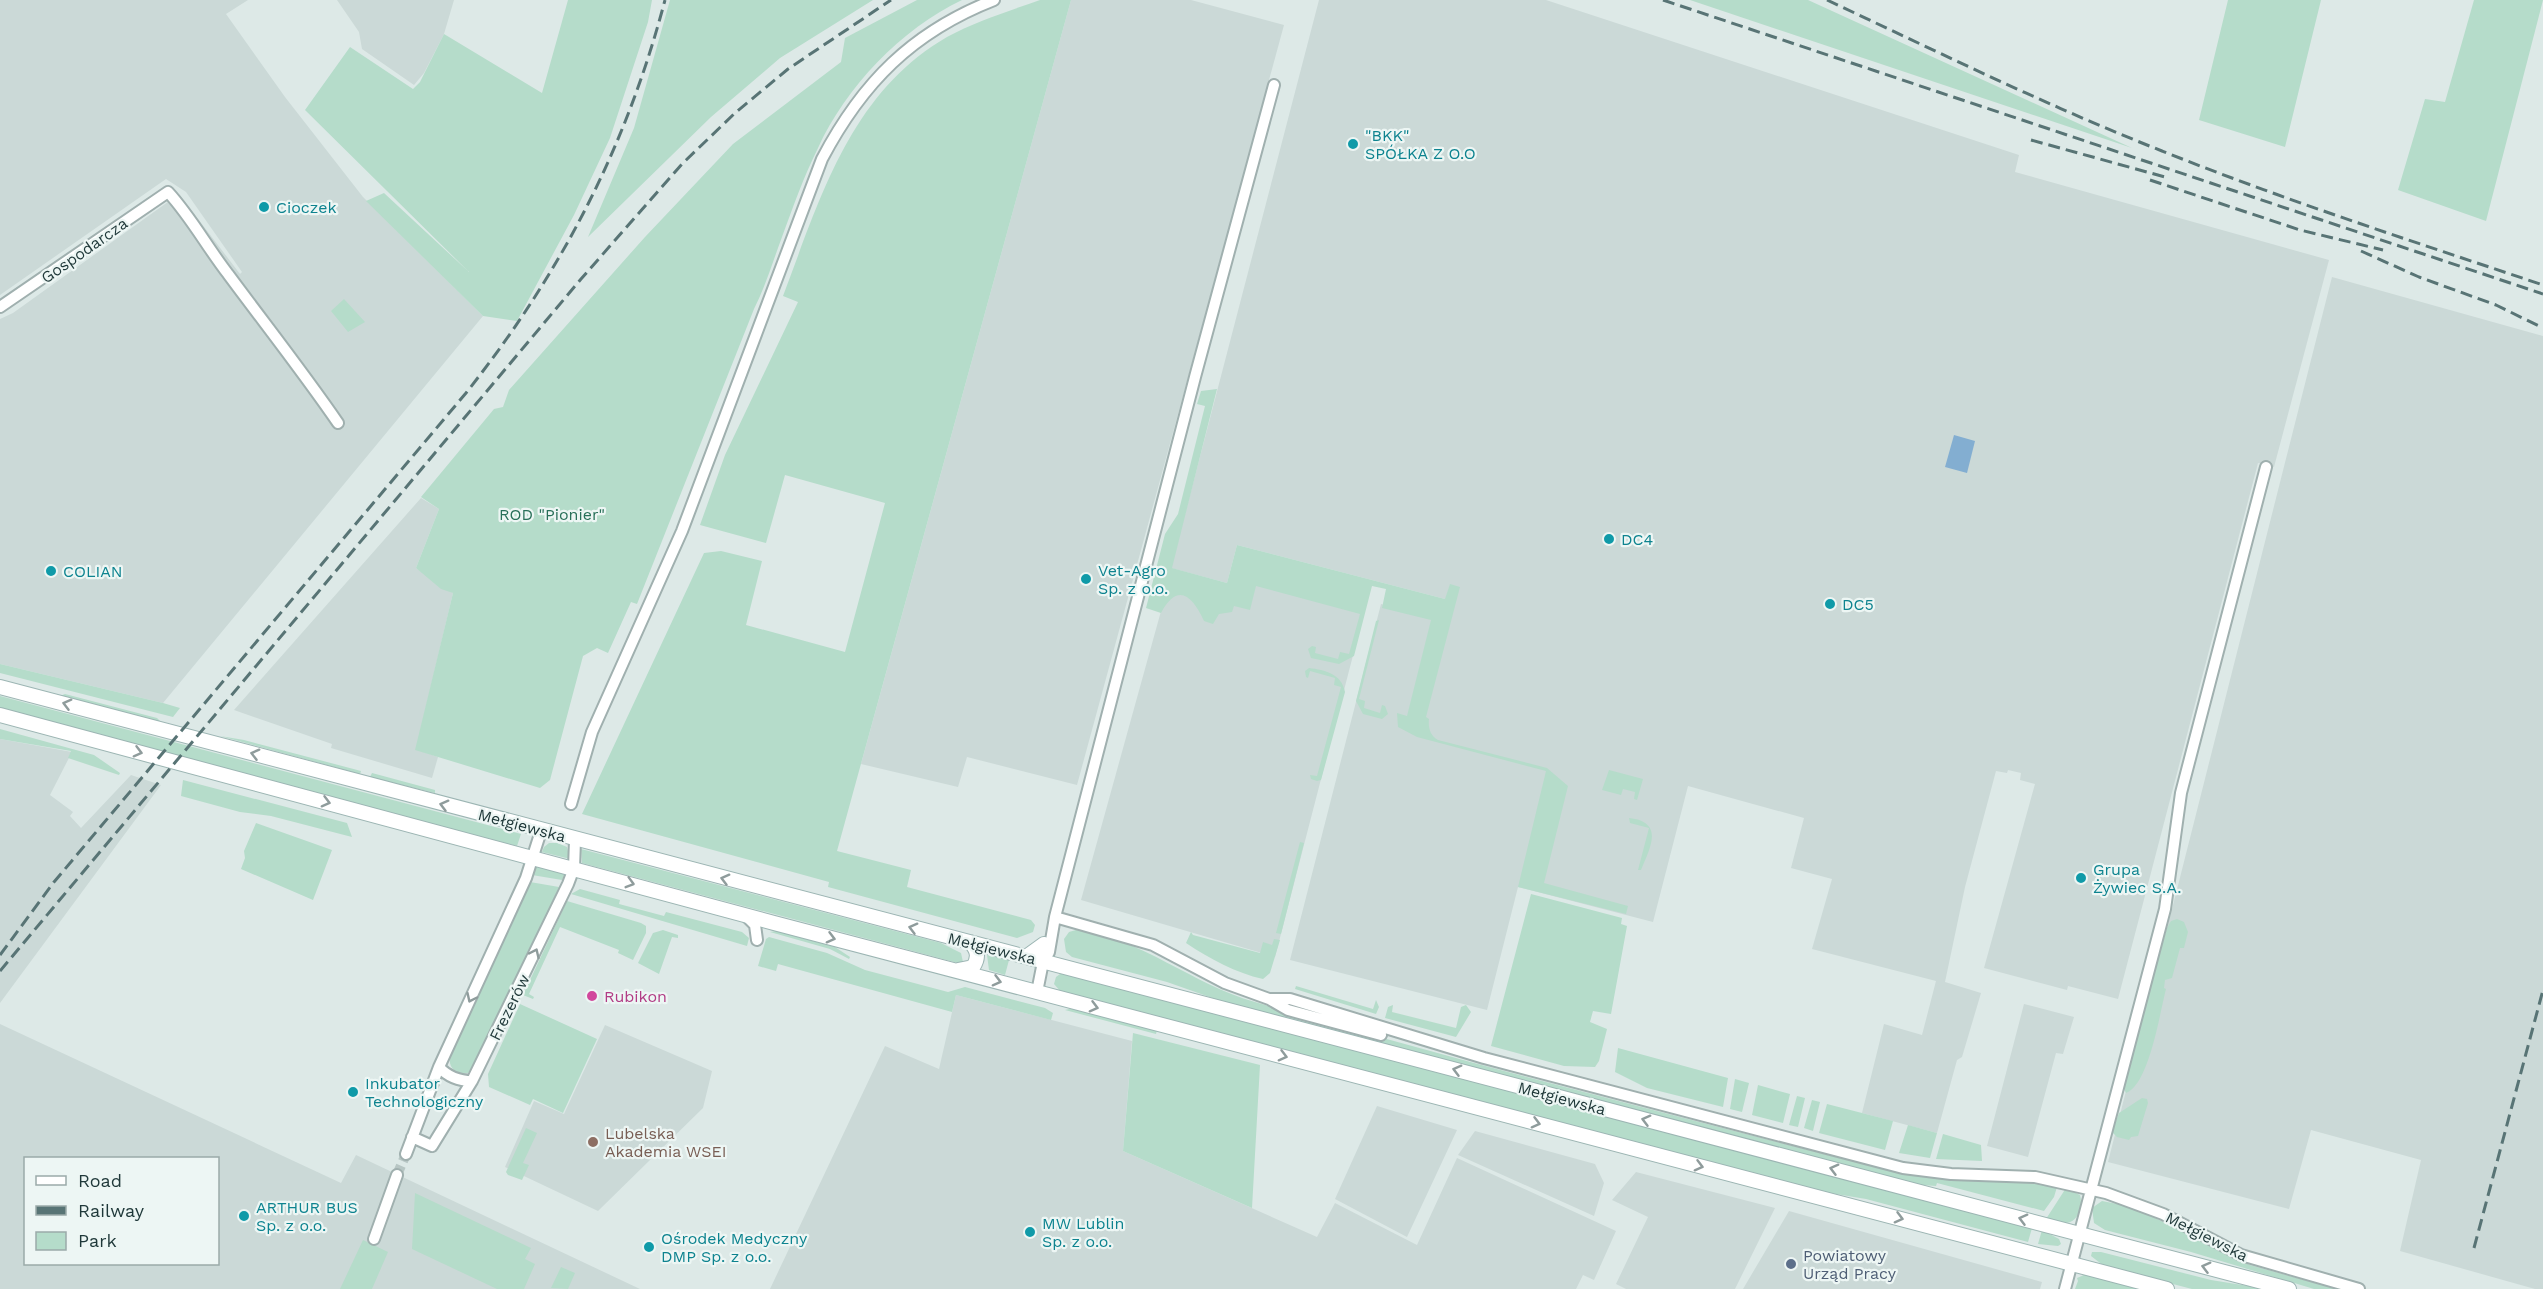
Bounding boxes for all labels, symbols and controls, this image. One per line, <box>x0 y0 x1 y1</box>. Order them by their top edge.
place label: "BKK" SPÓŁKA Z O.O <box>1365 126 1476 163</box>
marker: "BKK" SPÓŁKA Z O.O <box>1346 137 1360 151</box>
place label: Cioczek <box>276 198 337 217</box>
marker: Cioczek <box>257 200 271 214</box>
street label: Gospodarcza <box>37 214 131 287</box>
park label: ROD "Pionier" <box>499 505 605 524</box>
place label: DC4 <box>1621 530 1654 549</box>
marker: DC4 <box>1602 532 1616 546</box>
place label: Vet-Agro Sp. z o.o. <box>1098 561 1168 598</box>
place label: COLIAN <box>63 562 123 581</box>
marker: COLIAN <box>44 564 58 578</box>
marker: Vet-Agro Sp. z o.o. <box>1079 572 1093 586</box>
place label: DC5 <box>1842 595 1874 614</box>
marker: DC5 <box>1823 597 1837 611</box>
one-way arrow <box>62 699 72 712</box>
one-way arrow <box>132 745 143 757</box>
one-way arrow <box>251 749 261 762</box>
one-way arrow <box>320 795 331 807</box>
one-way arrow <box>439 799 449 812</box>
street label: Mełgiewska <box>476 805 568 846</box>
place label: Grupa Żywiec S.A. <box>2093 860 2181 897</box>
marker: Grupa Żywiec S.A. <box>2074 871 2088 885</box>
one-way arrow <box>720 873 730 886</box>
one-way arrow <box>624 876 635 888</box>
one-way arrow <box>909 922 919 935</box>
street label: Mełgiewska <box>946 928 1038 969</box>
one-way arrow <box>825 930 835 943</box>
one-way arrow <box>528 949 540 960</box>
street label: Frezerów <box>485 971 534 1043</box>
one-way arrow <box>991 974 1002 986</box>
place label: Rubikon <box>604 987 667 1006</box>
marker: Rubikon <box>585 989 599 1003</box>
one-way arrow <box>466 992 478 1003</box>
one-way arrow <box>1088 1000 1099 1012</box>
one-way arrow <box>1277 1049 1287 1062</box>
one-way arrow <box>1452 1065 1462 1078</box>
place label: Inkubator Technologiczny <box>365 1074 484 1111</box>
street label: Mełgiewska <box>1516 1078 1608 1119</box>
marker: Inkubator Technologiczny <box>346 1085 360 1099</box>
one-way arrow <box>1641 1114 1651 1127</box>
one-way arrow <box>1531 1116 1541 1129</box>
place label: Lubelska Akademia WSEI <box>605 1124 727 1161</box>
marker: Lubelska Akademia WSEI <box>586 1135 600 1149</box>
legend <box>24 1157 219 1265</box>
one-way arrow <box>1694 1158 1704 1171</box>
one-way arrow <box>1829 1164 1839 1177</box>
text: Road <box>78 1170 122 1191</box>
place label: ARTHUR BUS Sp. z o.o. <box>256 1198 358 1235</box>
text: Railway <box>78 1200 145 1221</box>
street label: Mełgiewska <box>2162 1208 2251 1265</box>
marker: ARTHUR BUS Sp. z o.o. <box>237 1209 251 1223</box>
one-way arrow <box>1894 1211 1904 1224</box>
place label: MW Lublin Sp. z o.o. <box>1042 1214 1124 1251</box>
one-way arrow <box>2018 1214 2029 1226</box>
marker: MW Lublin Sp. z o.o. <box>1023 1225 1037 1239</box>
place label: Ośrodek Medyczny DMP Sp. z o.o. <box>661 1229 808 1266</box>
text: Park <box>78 1230 117 1251</box>
marker: Ośrodek Medyczny DMP Sp. z o.o. <box>642 1240 656 1254</box>
place label: Powiatowy Urząd Pracy <box>1803 1246 1897 1283</box>
marker: Powiatowy Urząd Pracy <box>1784 1257 1798 1271</box>
one-way arrow <box>2201 1262 2211 1275</box>

